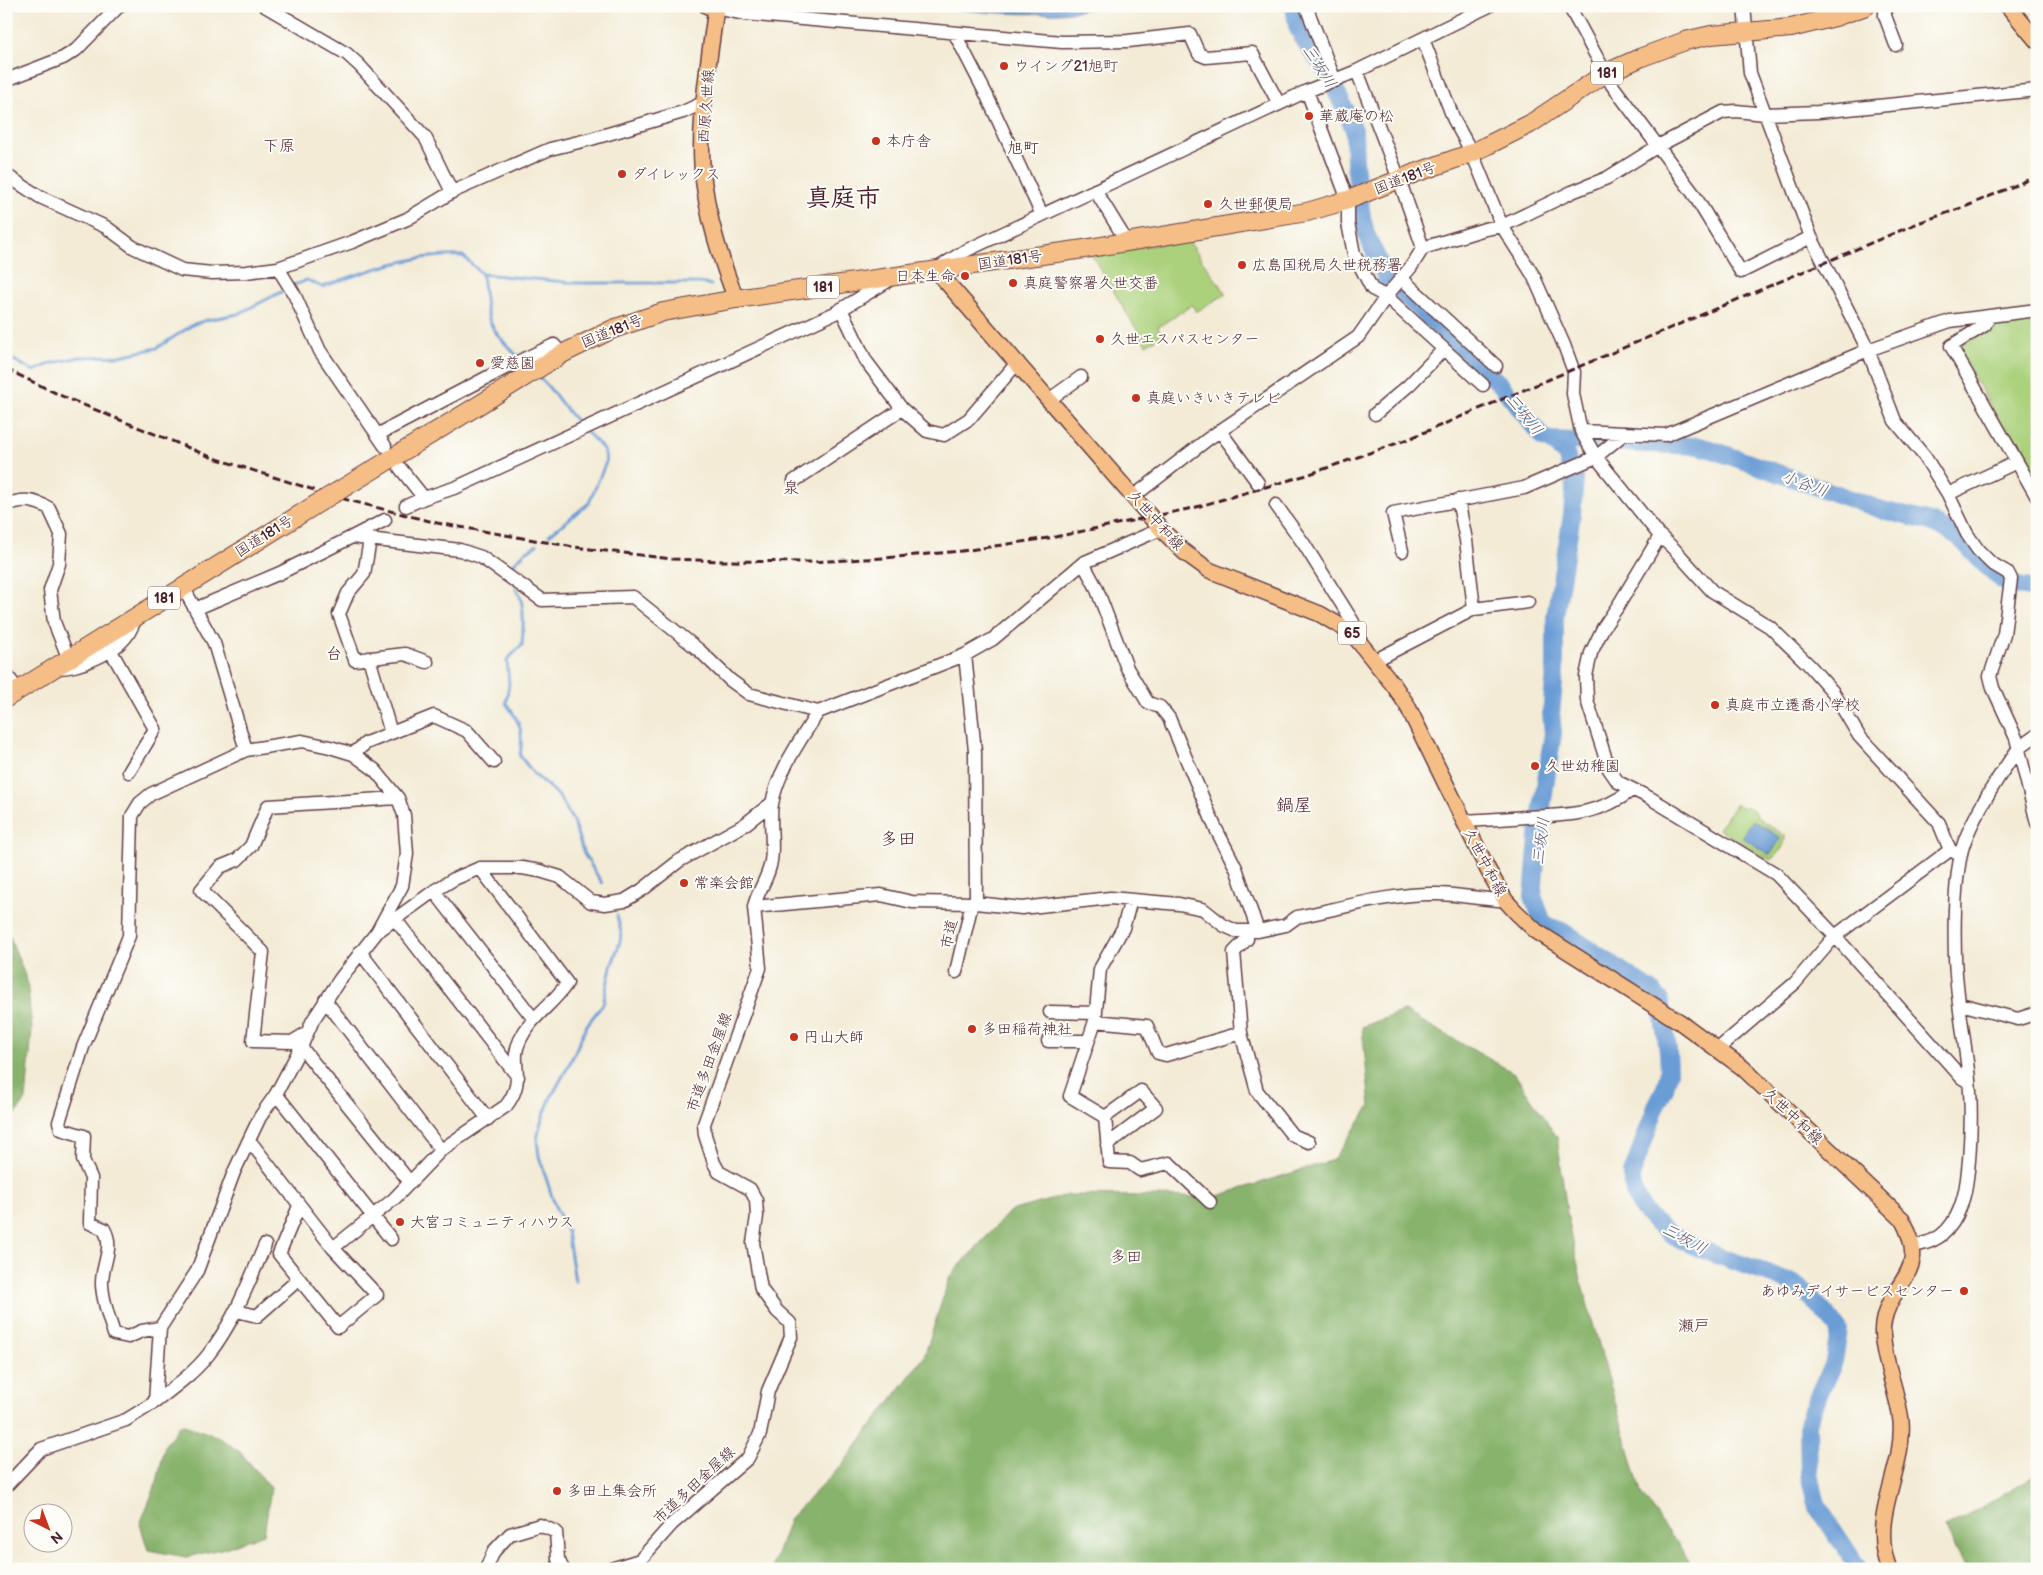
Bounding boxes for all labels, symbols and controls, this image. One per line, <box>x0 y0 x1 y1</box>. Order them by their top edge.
water label: 三坂川 <box>1298 42 1340 92</box>
place label: ウイング21旭町 <box>1014 57 1119 76</box>
marker: ウイング21旭町 <box>998 60 1010 72</box>
road number: 181 <box>1591 62 1623 84</box>
street label: 西原久世線 <box>694 68 719 144</box>
place label: 華蔵庵の松 <box>1319 107 1394 126</box>
marker: 華蔵庵の松 <box>1303 110 1315 122</box>
place label: 本庁舎 <box>886 132 931 151</box>
marker: 本庁舎 <box>870 135 882 147</box>
district label: 下原 <box>263 137 295 156</box>
district label: 旭町 <box>1007 139 1039 158</box>
street label: 国道181号 <box>1371 158 1439 199</box>
place label: ダイレックス <box>632 165 720 184</box>
marker: ダイレックス <box>616 168 628 180</box>
district label: 真庭市 <box>805 183 881 214</box>
place label: 久世郵便局 <box>1218 195 1293 214</box>
marker: 久世郵便局 <box>1202 198 1214 210</box>
street label: 国道181号 <box>976 247 1044 274</box>
place label: 広島国税局久世税務署 <box>1252 256 1402 275</box>
marker: 広島国税局久世税務署 <box>1236 259 1248 271</box>
place label: 日本生命 <box>895 267 955 286</box>
marker: 日本生命 <box>959 270 971 282</box>
place label: 真庭警察署久世交番 <box>1023 274 1158 293</box>
road number: 181 <box>807 276 839 298</box>
marker: 真庭警察署久世交番 <box>1007 277 1019 289</box>
street label: 国道181号 <box>578 310 646 353</box>
place label: 久世エスパスセンター <box>1110 330 1259 349</box>
marker: 久世エスパスセンター <box>1094 333 1106 345</box>
place label: 愛慈園 <box>490 354 535 373</box>
marker: 愛慈園 <box>474 357 486 369</box>
place label: 真庭いきいきテレビ <box>1146 389 1281 408</box>
water label: 三坂川 <box>1501 390 1546 440</box>
marker: 真庭いきいきテレビ <box>1130 392 1142 404</box>
water label: 小谷川 <box>1779 467 1830 502</box>
district label: 泉 <box>783 479 799 498</box>
street label: 久世中和線 <box>1123 486 1188 555</box>
street label: 国道181号 <box>232 511 297 562</box>
road number: 181 <box>148 586 180 610</box>
road number: 65 <box>1338 622 1366 644</box>
district label: 台 <box>326 645 342 664</box>
place label: 真庭市立遷喬小学校 <box>1725 696 1860 715</box>
marker: 真庭市立遷喬小学校 <box>1709 699 1721 711</box>
place label: 久世幼稚園 <box>1545 757 1620 776</box>
marker: 久世幼稚園 <box>1529 760 1541 772</box>
district label: 鍋屋 <box>1276 795 1312 816</box>
water label: 三坂川 <box>1529 816 1554 866</box>
street label: 久世中和線 <box>1459 825 1511 900</box>
district label: 多田 <box>880 829 916 850</box>
place label: 常楽会館 <box>694 874 754 893</box>
marker: 常楽会館 <box>678 877 690 889</box>
street label: 市道 <box>937 917 962 951</box>
street label: 市道多田金屋線 <box>683 1010 736 1115</box>
place label: 多田稲荷神社 <box>982 1020 1072 1039</box>
marker: 多田稲荷神社 <box>966 1023 978 1035</box>
place label: 円山大師 <box>804 1028 864 1047</box>
marker: 円山大師 <box>788 1031 800 1043</box>
street label: 久世中和線 <box>1759 1084 1827 1149</box>
place label: 大宮コミュニティハウス <box>410 1213 574 1232</box>
marker: 大宮コミュニティハウス <box>394 1216 406 1228</box>
water label: 三坂川 <box>1659 1220 1710 1259</box>
district label: 多田 <box>1110 1248 1142 1267</box>
place label: あゆみデイサービスセンター <box>1761 1282 1954 1301</box>
marker: あゆみデイサービスセンター <box>1958 1285 1970 1297</box>
district label: 瀬戸 <box>1678 1317 1710 1336</box>
street label: 市道多田金屋線 <box>649 1443 739 1528</box>
place label: 多田上集会所 <box>567 1482 657 1501</box>
marker: 多田上集会所 <box>551 1485 563 1497</box>
north arrow <box>22 1502 72 1552</box>
text: N <box>47 1527 66 1547</box>

